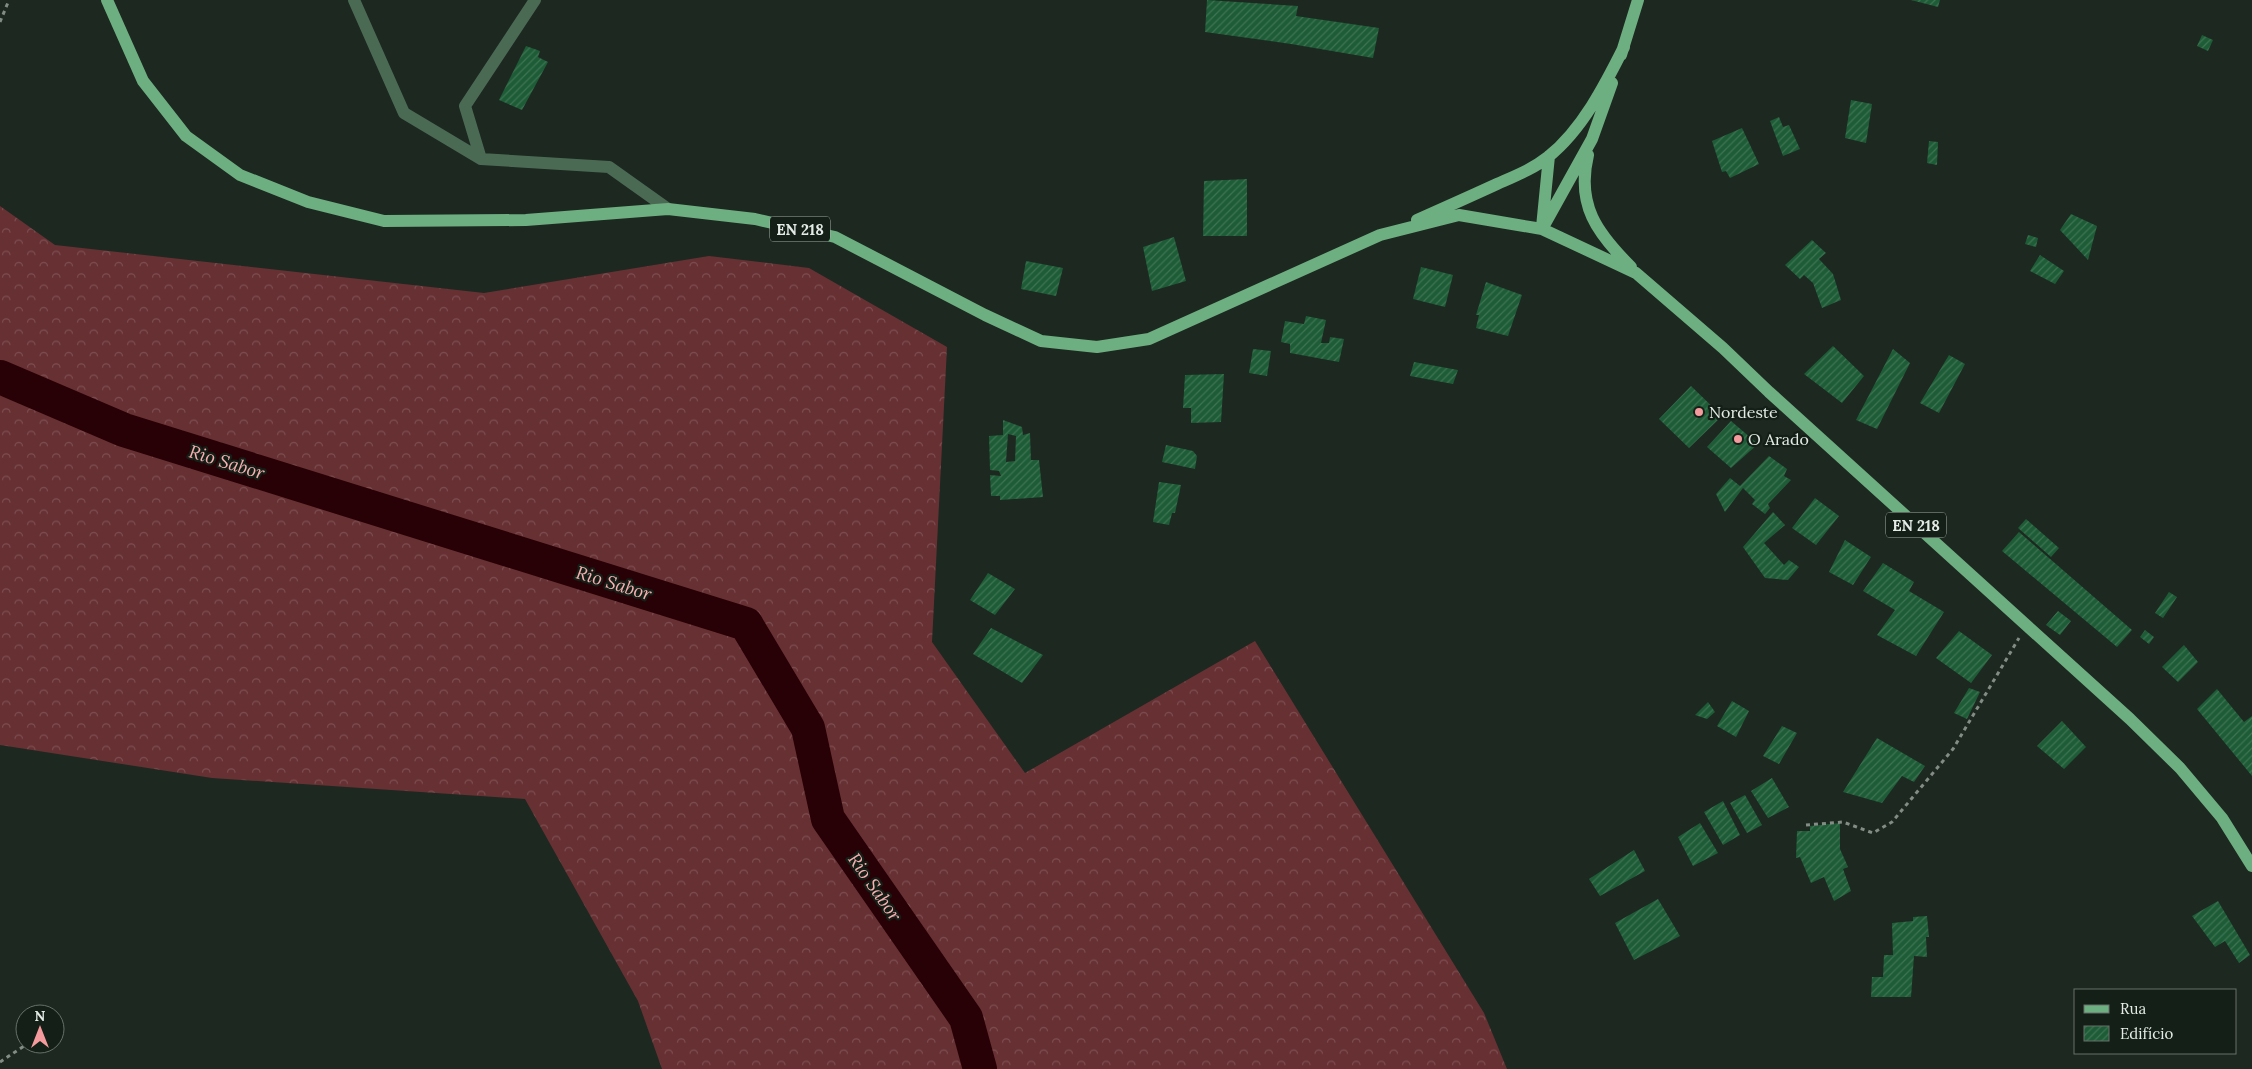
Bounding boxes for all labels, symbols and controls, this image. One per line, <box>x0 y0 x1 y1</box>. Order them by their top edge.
road number: EN 218 <box>770 216 830 242</box>
place label: Nordeste <box>1709 402 1778 422</box>
marker: Nordeste <box>1693 406 1705 418</box>
place label: O Arado <box>1748 429 1809 449</box>
marker: O Arado <box>1732 433 1744 445</box>
water label: Rio Sabor <box>186 440 268 485</box>
road number: EN 218 <box>1886 512 1946 538</box>
water label: Rio Sabor <box>573 561 655 606</box>
water label: Rio Sabor <box>843 848 907 926</box>
legend <box>2074 989 2237 1054</box>
text: Rua <box>2120 999 2146 1018</box>
north arrow <box>15 1004 65 1054</box>
text: N <box>35 1007 46 1025</box>
text: Edifício <box>2120 1024 2173 1043</box>

